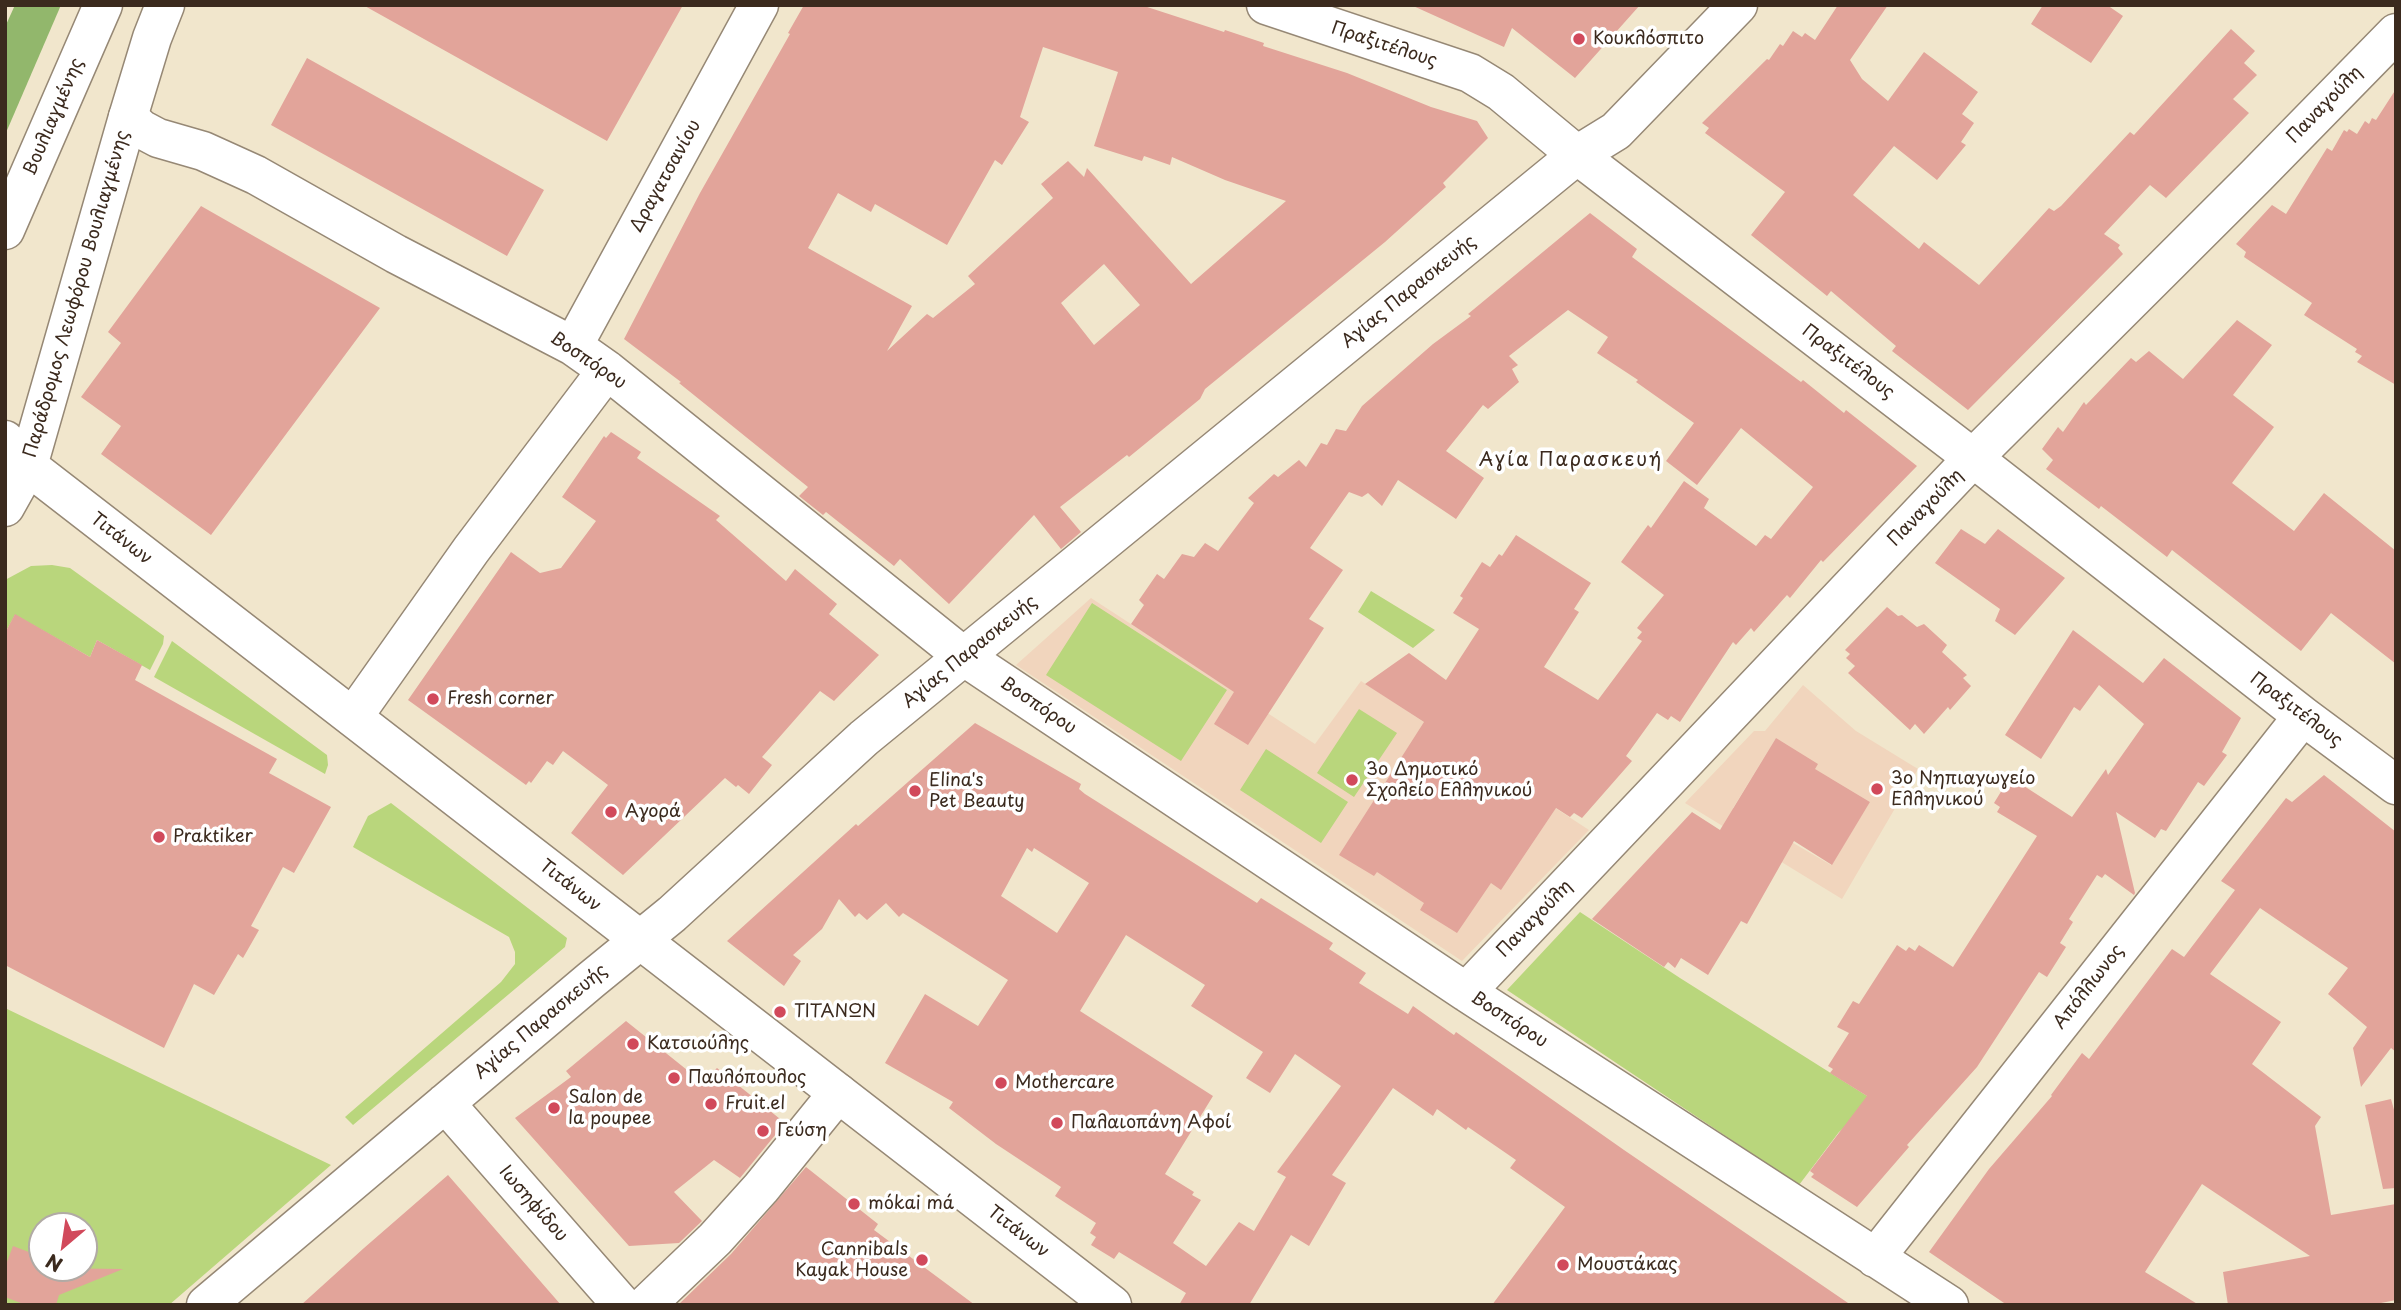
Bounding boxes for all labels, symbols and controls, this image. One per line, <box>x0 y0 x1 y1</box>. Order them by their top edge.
street label: Πραξιτέλους <box>1328 18 1440 72</box>
place label: Κουκλόσπιτο <box>1593 28 1704 50</box>
marker: Κουκλόσπιτο <box>1571 31 1587 47</box>
street label: Βουλιαγμένης <box>19 55 89 179</box>
street label: Παναγούλη <box>2283 62 2367 148</box>
street label: Δραγατσανίου <box>626 116 706 236</box>
street label: Παράδρομος Λεωφόρου Βουλιαγμένης <box>20 128 134 460</box>
street label: Αγίας Παρασκευής <box>1337 231 1481 353</box>
street label: Πραξιτέλους <box>1798 320 1898 404</box>
street label: Βοσπόρου <box>546 328 630 394</box>
district label: Αγία Παρασκευή <box>1481 450 1661 472</box>
street label: Παναγούλη <box>1884 465 1968 551</box>
street label: Τιτάνων <box>86 508 156 570</box>
street label: Αγίας Παρασκευής <box>898 591 1042 713</box>
street label: Πραξιτέλους <box>2246 668 2346 752</box>
street label: Βοσπόρου <box>996 673 1080 739</box>
place label: Fresh corner <box>447 688 554 710</box>
marker: Fresh corner <box>425 691 441 707</box>
place label: 3ο Δημοτικό Σχολείο Ελληνικού <box>1366 759 1532 802</box>
place label: 3ο Νηπιαγωγείο Ελληνικού <box>1891 768 2035 810</box>
place label: Elina's Pet Beauty <box>929 770 1025 812</box>
marker: 3ο Δημοτικό Σχολείο Ελληνικού <box>1344 772 1360 788</box>
marker: 3ο Νηπιαγωγείο Ελληνικού <box>1869 781 1885 797</box>
marker: Elina's Pet Beauty <box>907 783 923 799</box>
place label: Αγορά <box>625 801 681 823</box>
marker: Αγορά <box>603 804 619 820</box>
place label: Praktiker <box>173 826 253 848</box>
marker: Praktiker <box>151 829 167 845</box>
street label: Τιτάνων <box>535 855 605 917</box>
street label: Παναγούλη <box>1493 876 1577 962</box>
street label: Απόλλωνος <box>2049 941 2129 1033</box>
street label: Αγίας Παρασκευής <box>470 960 612 1084</box>
street label: Βοσπόρου <box>1467 987 1551 1053</box>
place label: ΤΙΤΑΝΩΝ <box>794 1001 876 1023</box>
marker: ΤΙΤΑΝΩΝ <box>772 1004 788 1020</box>
place label: Κατσιούλης <box>647 1033 749 1055</box>
marker: Κατσιούλης <box>625 1036 641 1052</box>
place label: Παυλόπουλος <box>688 1067 806 1089</box>
marker: Παυλόπουλος <box>666 1070 682 1086</box>
place label: Mothercare <box>1015 1072 1115 1094</box>
marker: Mothercare <box>993 1075 1009 1091</box>
place label: Salon de la poupee <box>568 1087 652 1130</box>
place label: Fruit.el <box>725 1093 785 1115</box>
marker: Fruit.el <box>703 1096 719 1112</box>
marker: Salon de la poupee <box>546 1100 562 1116</box>
place label: Παλαιοπάνη Αφοί <box>1071 1112 1231 1134</box>
marker: Παλαιοπάνη Αφοί <box>1049 1115 1065 1131</box>
place label: Γεύση <box>777 1120 827 1142</box>
marker: Γεύση <box>755 1123 771 1139</box>
street label: Ιωσηφίδου <box>494 1162 572 1246</box>
place label: mókai má <box>868 1193 954 1215</box>
marker: mókai má <box>846 1196 862 1212</box>
street label: Τιτάνων <box>983 1201 1053 1263</box>
north arrow <box>28 1212 98 1282</box>
place label: Cannibals Kayak House <box>795 1239 908 1282</box>
text: N <box>40 1248 67 1280</box>
marker: Cannibals Kayak House <box>914 1252 930 1268</box>
place label: Μουστάκας <box>1577 1254 1678 1276</box>
marker: Μουστάκας <box>1555 1257 1571 1273</box>

